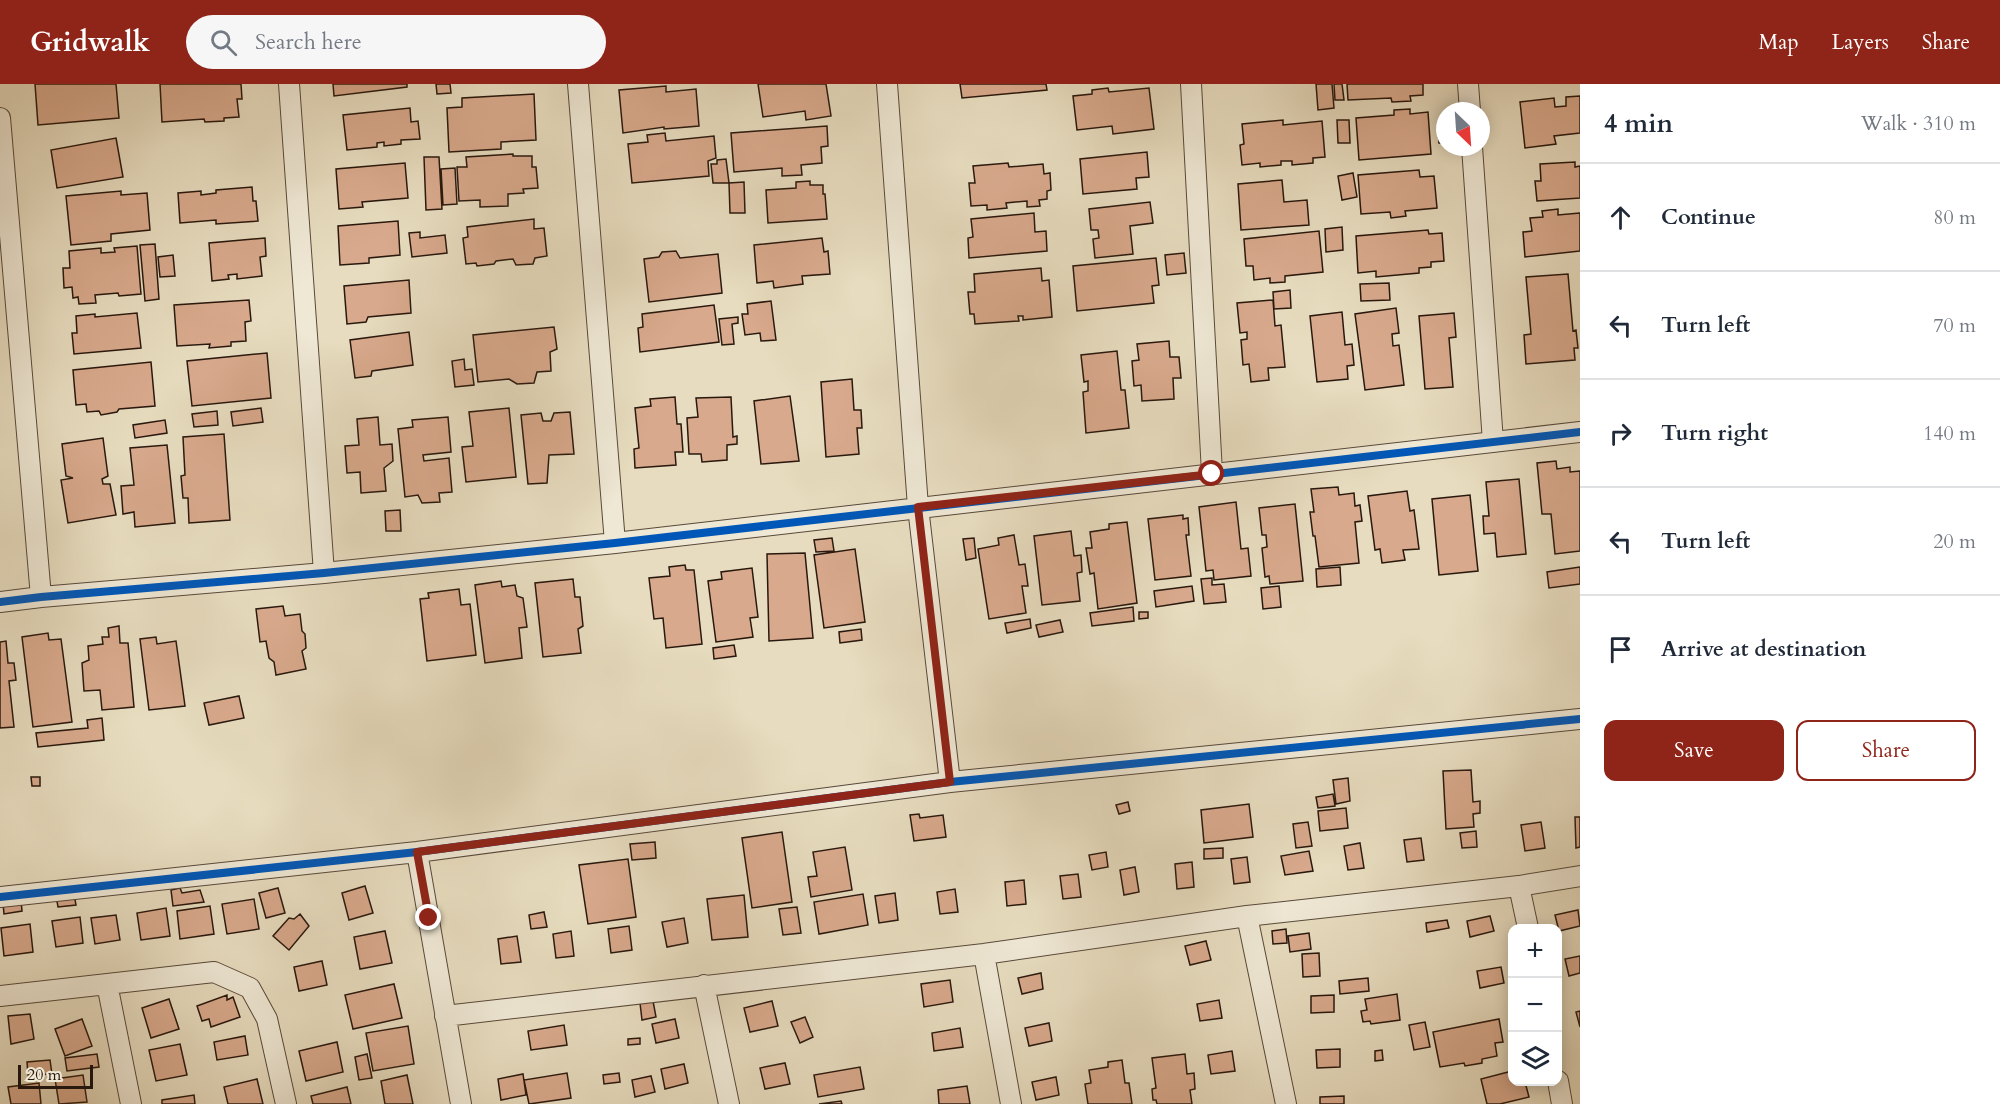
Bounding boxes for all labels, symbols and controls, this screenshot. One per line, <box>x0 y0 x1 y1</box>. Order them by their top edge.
search box <box>186 15 606 69</box>
text: Gridwalk <box>30 23 150 61</box>
icon: search <box>207 26 240 59</box>
text: Search here <box>255 27 362 57</box>
text: Map <box>1759 28 1799 57</box>
text: Layers <box>1832 28 1889 57</box>
text: Share <box>1922 28 1970 57</box>
north arrow <box>1436 102 1490 156</box>
text: 4 min <box>1604 106 1673 141</box>
text: Walk · 310 m <box>1861 110 1976 137</box>
icon: ahead <box>1604 201 1637 234</box>
text: Continue <box>1661 202 1756 232</box>
text: 80 m <box>1933 204 1976 231</box>
icon: left <box>1604 309 1637 342</box>
text: Turn left <box>1661 310 1750 340</box>
text: 70 m <box>1933 312 1976 339</box>
icon: right <box>1604 417 1637 450</box>
text: Turn right <box>1661 418 1768 448</box>
text: 140 m <box>1923 420 1976 447</box>
route start <box>1198 460 1224 486</box>
icon: left <box>1604 525 1637 558</box>
text: Turn left <box>1661 526 1750 556</box>
text: 20 m <box>1933 528 1976 555</box>
icon: arrive <box>1604 633 1637 666</box>
text: Arrive at destination <box>1661 634 1866 664</box>
button: Save <box>1604 720 1784 781</box>
button: Share <box>1796 720 1976 781</box>
route end <box>415 904 441 930</box>
map controls <box>1508 924 1562 1086</box>
button: + <box>1508 924 1562 978</box>
button: − <box>1508 978 1562 1032</box>
button: layers <box>1508 1032 1562 1086</box>
scale bar <box>18 1062 93 1090</box>
text: 20 m <box>27 1064 61 1086</box>

